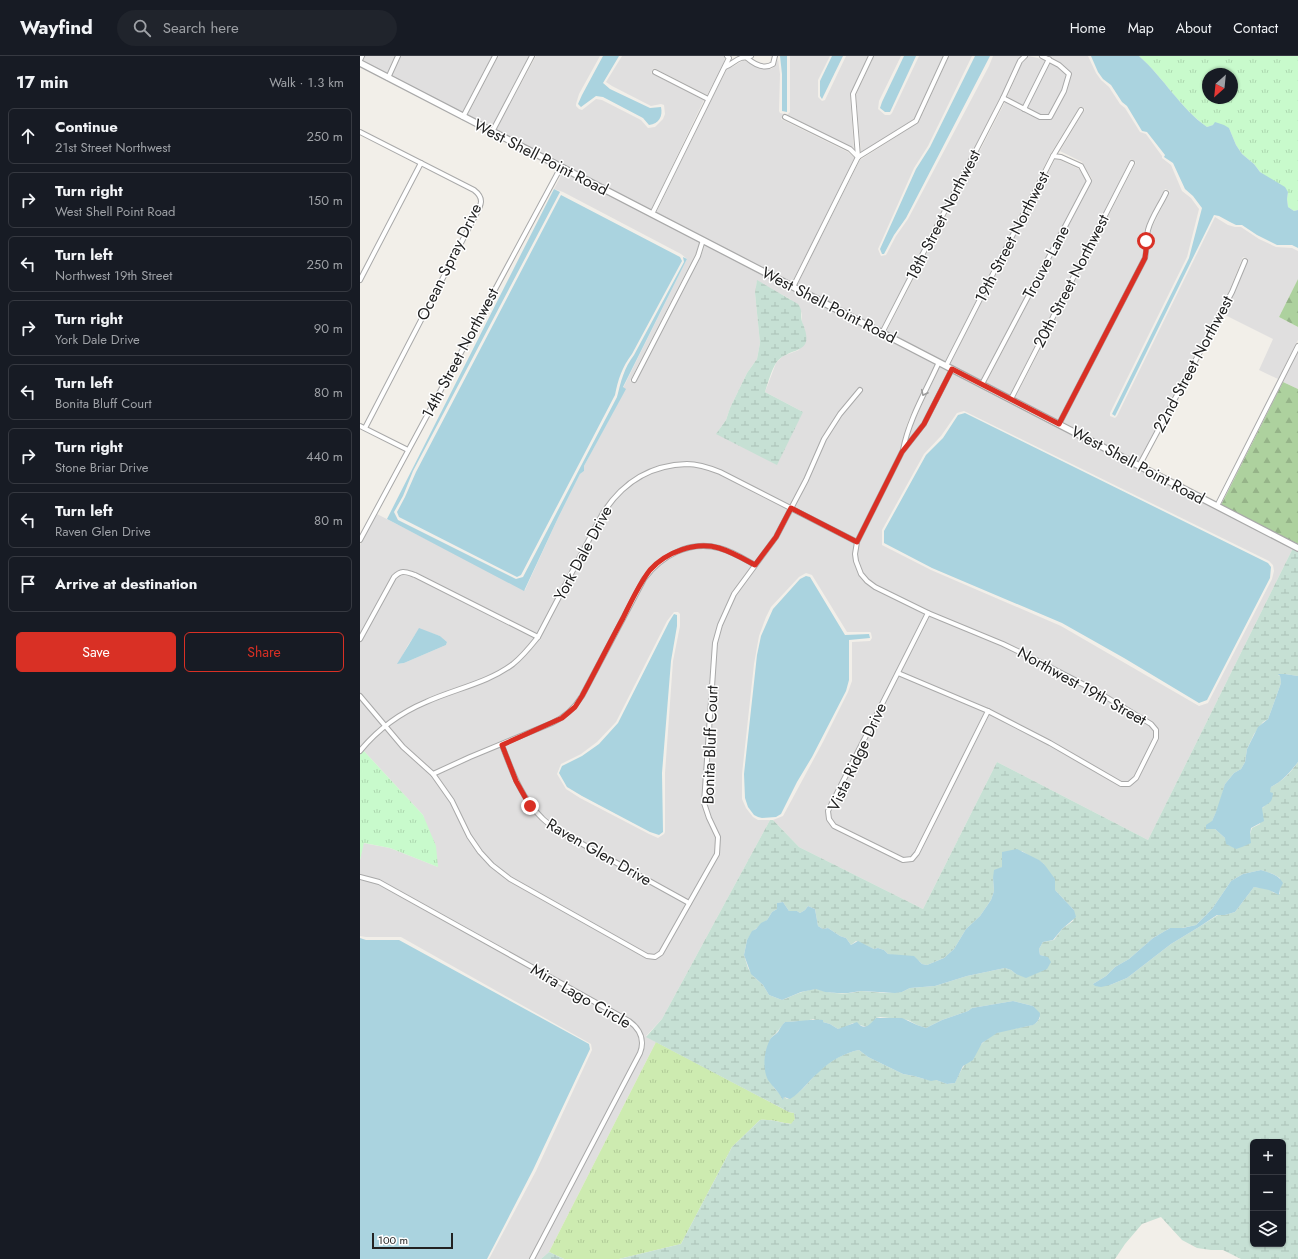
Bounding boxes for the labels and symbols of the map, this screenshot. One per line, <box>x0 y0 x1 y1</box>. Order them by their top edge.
north arrow <box>1202 68 1238 104</box>
street label: West Shell Point Road <box>470 113 612 201</box>
street label: 18th Street Northwest <box>900 146 986 284</box>
street label: 19th Street Northwest <box>969 167 1055 307</box>
street label: Ocean Spray Drive <box>411 200 487 324</box>
street label: 20th Street Northwest <box>1027 210 1115 352</box>
street label: Trouve Lane <box>1017 221 1075 303</box>
route start <box>1137 232 1155 250</box>
street label: West Shell Point Road <box>758 261 900 349</box>
street label: 14th Street Northwest <box>416 284 504 422</box>
street label: 22nd Street Northwest <box>1147 292 1239 436</box>
one-way arrow <box>921 389 929 397</box>
street label: West Shell Point Road <box>1067 420 1209 510</box>
street label: York Dale Drive <box>548 502 618 604</box>
street label: Northwest 19th Street <box>1013 641 1151 731</box>
street label: Bonita Bluff Court <box>696 685 724 805</box>
street label: Vista Ridge Drive <box>822 699 892 815</box>
route end <box>521 797 539 815</box>
street label: Raven Glen Drive <box>542 813 656 891</box>
street label: Mira Lago Circle <box>526 958 636 1034</box>
scale bar <box>372 1231 453 1250</box>

